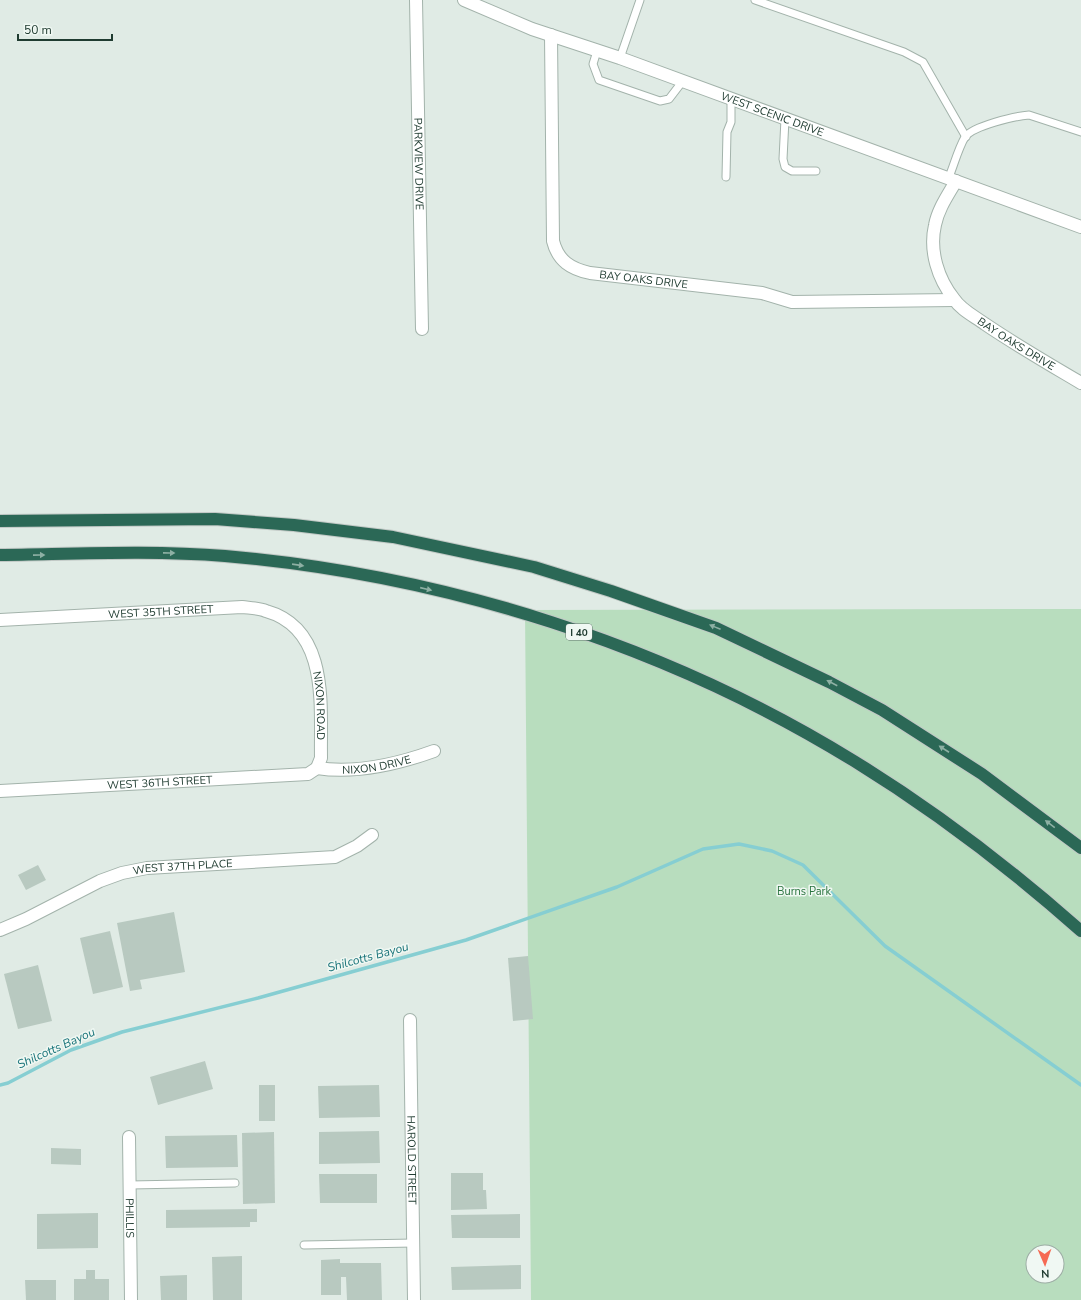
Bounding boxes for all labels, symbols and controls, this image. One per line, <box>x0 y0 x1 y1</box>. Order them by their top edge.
scale bar <box>18 16 112 42</box>
text: 50 m <box>24 22 52 38</box>
street label: WEST SCENIC DRIVE <box>719 89 826 140</box>
street label: PARKVIEW DRIVE <box>410 118 427 210</box>
street label: BAY OAKS DRIVE <box>598 267 689 292</box>
street label: BAY OAKS DRIVE <box>974 314 1058 374</box>
one-way arrow <box>163 550 176 556</box>
one-way arrow <box>33 551 45 558</box>
one-way arrow <box>292 562 304 568</box>
one-way arrow <box>420 586 432 592</box>
street label: WEST 35TH STREET <box>108 602 214 622</box>
road number: I 40 <box>566 624 592 640</box>
one-way arrow <box>708 624 720 630</box>
street label: NIXON ROAD <box>309 670 328 740</box>
one-way arrow <box>826 680 838 687</box>
one-way arrow <box>939 745 949 753</box>
street label: NIXON DRIVE <box>342 752 413 778</box>
street label: WEST 36TH STREET <box>107 772 213 793</box>
one-way arrow <box>1045 820 1055 828</box>
street label: WEST 37TH PLACE <box>132 856 233 879</box>
park label: Burns Park <box>777 884 831 899</box>
water label: Shilcotts Bayou <box>326 938 411 976</box>
water label: Shilcotts Bayou <box>15 1024 98 1072</box>
street label: HAROLD STREET <box>403 1115 420 1205</box>
street label: PHILLIS <box>122 1198 137 1238</box>
north arrow <box>1025 1244 1065 1284</box>
text: N <box>1041 1266 1050 1281</box>

